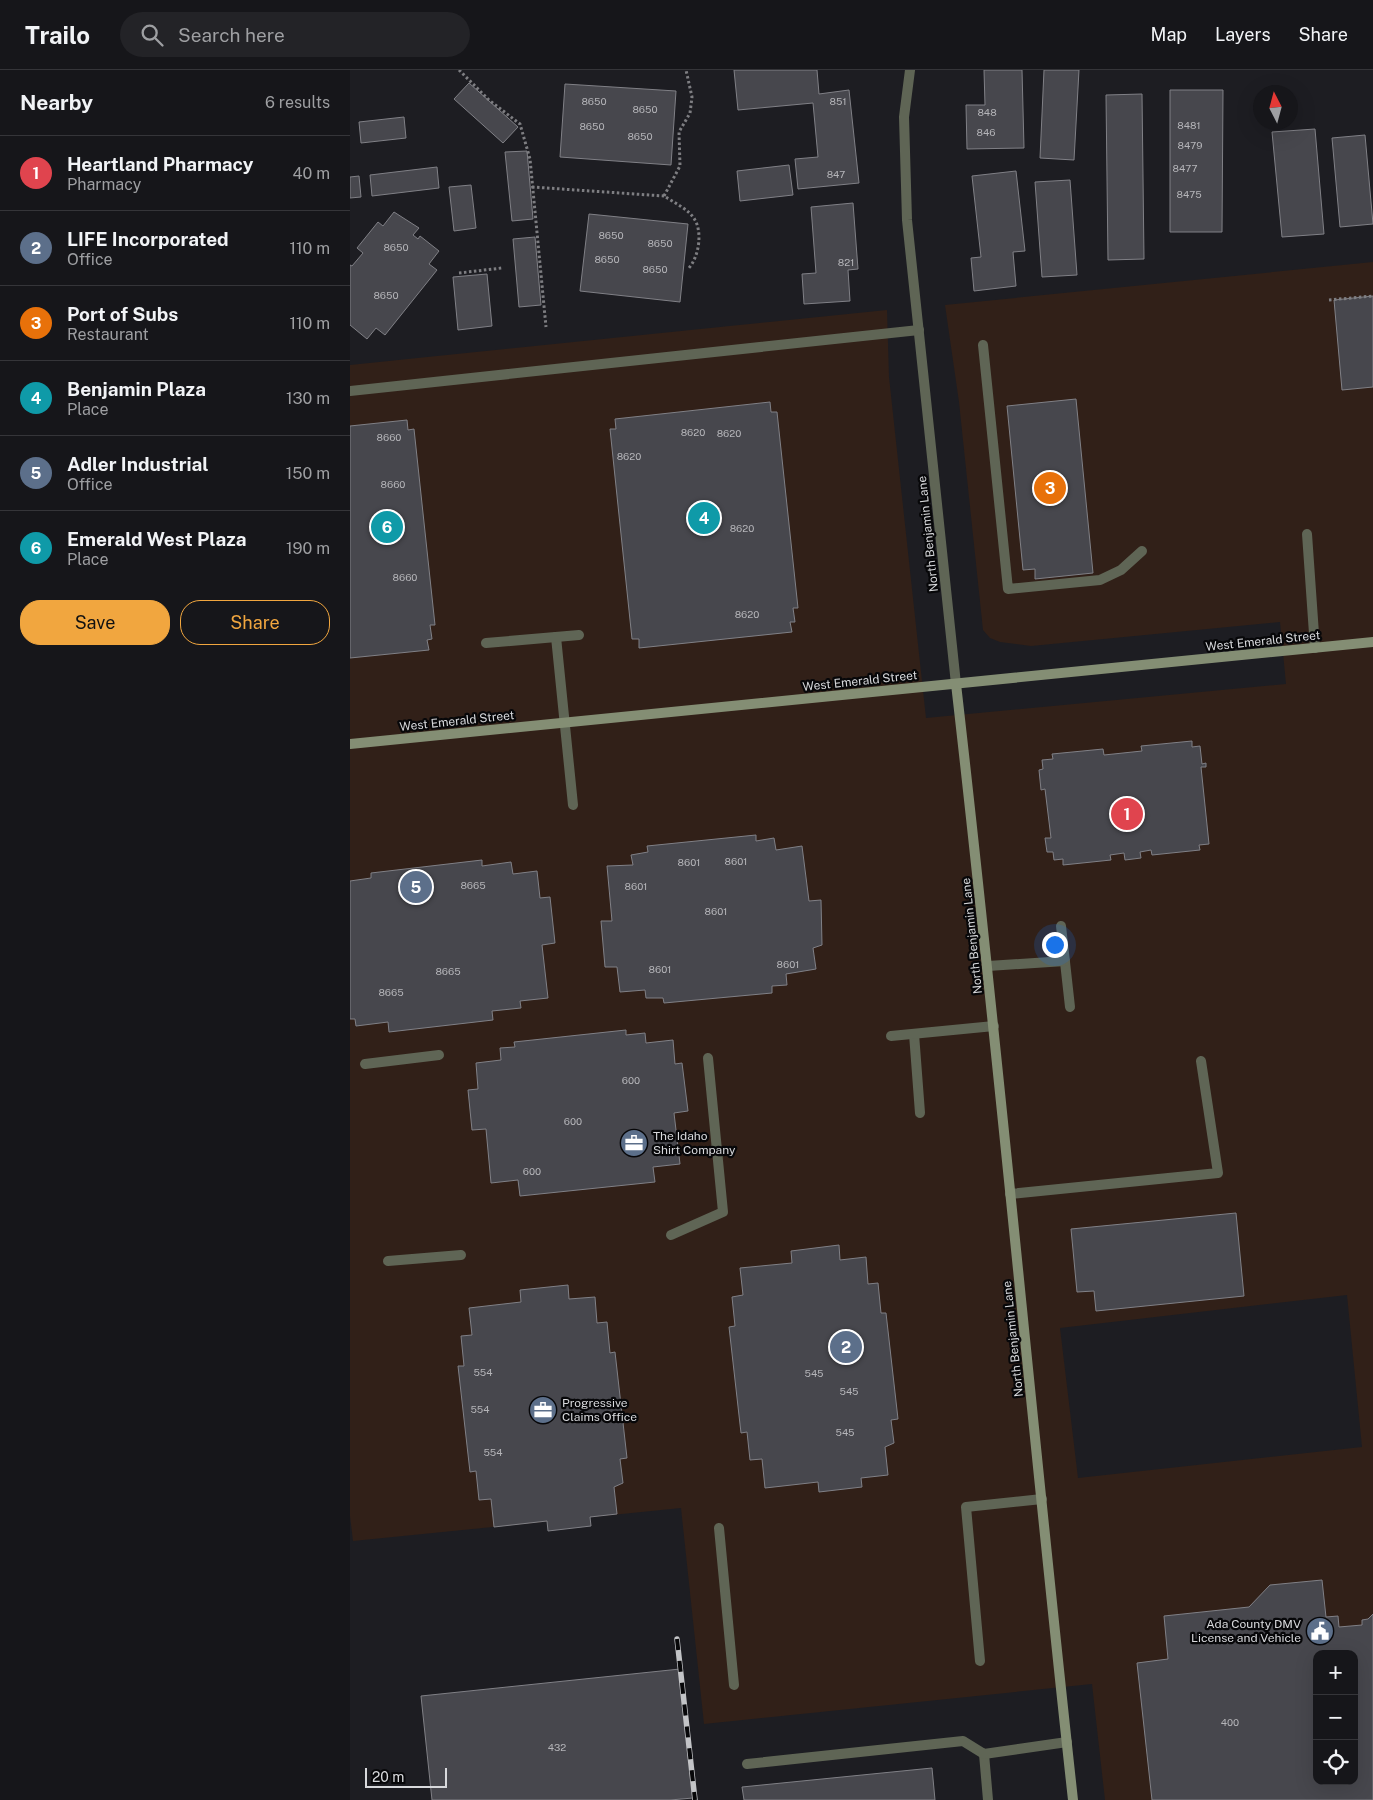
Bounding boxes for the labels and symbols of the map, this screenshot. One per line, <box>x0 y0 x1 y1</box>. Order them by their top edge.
north arrow <box>1253 85 1298 130</box>
house number: 8650 <box>581 95 607 107</box>
house number: 851 <box>830 95 846 107</box>
house number: 8650 <box>632 103 658 115</box>
house number: 848 <box>977 106 997 118</box>
house number: 8481 <box>1177 119 1201 131</box>
house number: 8650 <box>579 120 605 132</box>
house number: 846 <box>977 126 995 138</box>
house number: 8650 <box>627 130 653 142</box>
house number: 8479 <box>1178 139 1202 151</box>
house number: 8477 <box>1173 162 1197 174</box>
house number: 847 <box>827 168 845 180</box>
house number: 8475 <box>1176 188 1202 200</box>
house number: 8650 <box>598 229 624 241</box>
house number: 8650 <box>647 237 673 249</box>
house number: 8650 <box>383 241 409 253</box>
house number: 8650 <box>594 253 620 265</box>
house number: 821 <box>838 256 854 268</box>
house number: 8650 <box>642 263 668 275</box>
house number: 8650 <box>373 289 399 301</box>
house number: 8620 <box>681 426 705 438</box>
house number: 8620 <box>717 427 741 439</box>
house number: 8660 <box>377 431 401 443</box>
house number: 8620 <box>617 450 641 462</box>
pin: 3 <box>1034 469 1066 507</box>
street label: North Benjamin Lane <box>915 475 941 593</box>
house number: 8660 <box>381 478 405 490</box>
pin: 4 <box>688 499 720 537</box>
pin: 6 <box>371 508 403 546</box>
house number: 8620 <box>730 522 754 534</box>
house number: 8660 <box>393 571 417 583</box>
house number: 8620 <box>735 608 759 620</box>
street label: West Emerald Street <box>1205 628 1321 654</box>
street label: West Emerald Street <box>802 668 918 694</box>
street label: West Emerald Street <box>399 708 515 734</box>
pin: 1 <box>1111 795 1143 833</box>
house number: 8601 <box>725 855 747 867</box>
house number: 8601 <box>678 856 700 868</box>
pin: 5 <box>400 868 432 906</box>
street label: North Benjamin Lane <box>959 877 985 995</box>
house number: 8665 <box>460 879 486 891</box>
house number: 8601 <box>625 880 647 892</box>
house number: 8601 <box>705 905 727 917</box>
your location <box>1042 932 1068 958</box>
house number: 8601 <box>777 958 799 970</box>
house number: 8601 <box>649 963 671 975</box>
house number: 8665 <box>435 965 461 977</box>
house number: 8665 <box>378 986 404 998</box>
house number: 600 <box>622 1074 640 1086</box>
house number: 600 <box>564 1115 582 1127</box>
office icon: The Idaho Shirt Company <box>619 1128 649 1158</box>
place label: The Idaho Shirt Company <box>653 1129 736 1157</box>
house number: 600 <box>523 1165 541 1177</box>
street label: North Benjamin Lane <box>1000 1280 1026 1398</box>
pin: 2 <box>830 1328 862 1366</box>
house number: 554 <box>473 1366 493 1378</box>
house number: 545 <box>804 1367 824 1379</box>
house number: 545 <box>839 1385 859 1397</box>
office icon: Progressive Claims Office <box>528 1395 558 1425</box>
place label: Progressive Claims Office <box>562 1396 637 1424</box>
house number: 554 <box>470 1403 490 1415</box>
house number: 545 <box>835 1426 855 1438</box>
house number: 554 <box>483 1446 503 1458</box>
public building icon: Ada County DMV License and Vehicle <box>1305 1616 1335 1646</box>
place label: Ada County DMV License and Vehicle <box>1191 1617 1301 1645</box>
house number: 400 <box>1221 1716 1239 1728</box>
house number: 432 <box>548 1741 566 1753</box>
scale bar <box>365 1765 448 1788</box>

